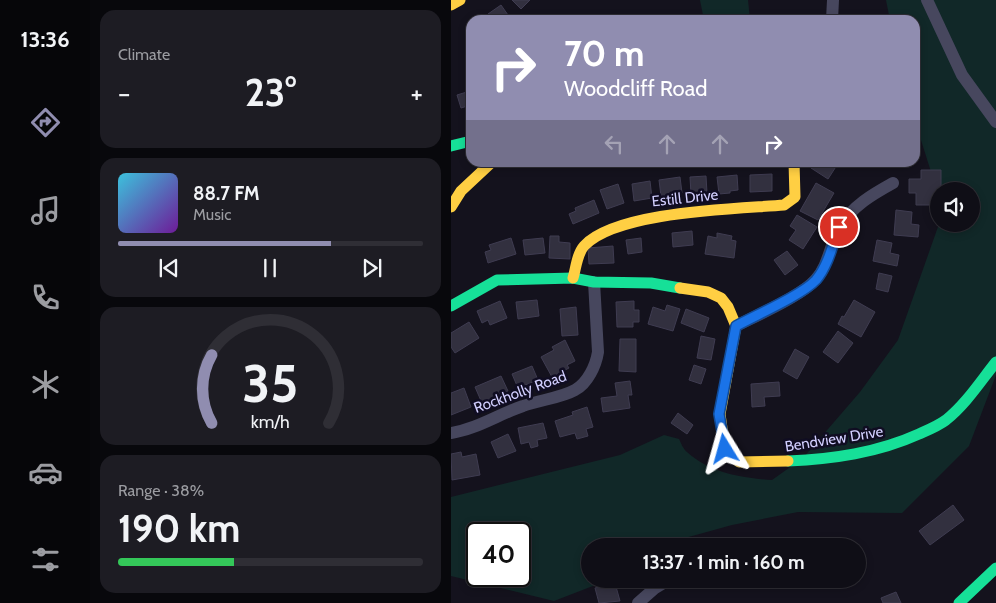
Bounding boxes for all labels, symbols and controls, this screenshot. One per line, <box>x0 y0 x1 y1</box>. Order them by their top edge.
text: 13:36 <box>20 26 70 53</box>
text: 70 m <box>564 32 645 75</box>
icon: right <box>481 35 546 100</box>
text: Climate <box>118 45 170 64</box>
text: 23° <box>245 69 296 116</box>
text: Woodcliff Road <box>564 75 707 102</box>
text: − <box>118 76 130 110</box>
text: + <box>411 76 423 110</box>
icon: directions <box>28 105 63 140</box>
icon: left <box>600 130 628 158</box>
icon: ahead <box>653 130 681 158</box>
icon: ahead <box>706 130 734 158</box>
icon: right <box>759 130 787 158</box>
text: 88.7 FM <box>193 182 260 205</box>
map controls <box>930 182 980 232</box>
button: sound <box>930 182 980 232</box>
street label: Estill Drive <box>651 186 719 210</box>
icon: music <box>28 193 63 228</box>
text: Music <box>193 205 231 224</box>
pin <box>818 206 860 248</box>
icon: arrive <box>825 213 853 241</box>
icon: previous <box>155 254 183 282</box>
icon: pause <box>256 254 284 282</box>
icon: next <box>358 254 386 282</box>
icon: phone <box>28 280 63 315</box>
text: 35 <box>243 352 298 415</box>
icon: climate <box>28 367 63 402</box>
street label: Rockholly Road <box>471 367 569 417</box>
text: km/h <box>251 411 290 432</box>
position arrow <box>698 422 750 474</box>
street label: Bendview Drive <box>783 422 885 456</box>
icon: car <box>28 455 63 490</box>
text: Range · 38% <box>118 481 204 500</box>
text: 190 km <box>118 505 240 552</box>
speed limit sign: 40 <box>466 522 531 587</box>
icon: filters <box>28 542 63 577</box>
text: 13:37 · 1 min · 160 m <box>642 551 805 574</box>

